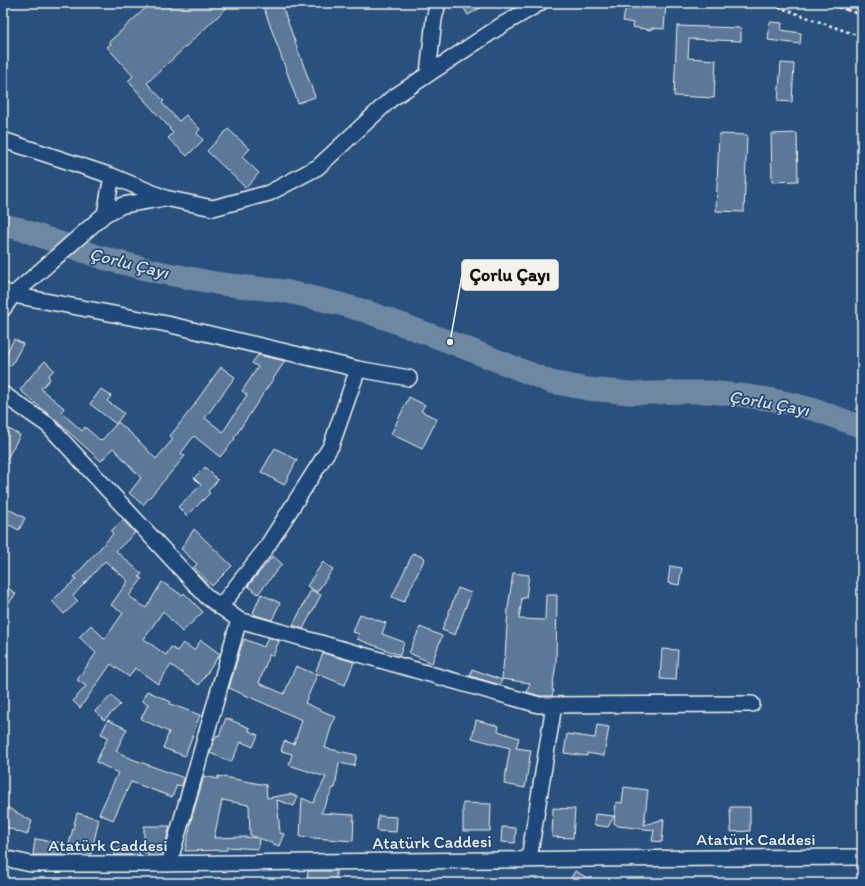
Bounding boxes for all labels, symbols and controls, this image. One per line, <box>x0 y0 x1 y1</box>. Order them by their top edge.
water label: Çorlu Çayı <box>87 243 172 284</box>
callout: Çorlu Çayı <box>462 260 558 290</box>
text: Çorlu Çayı <box>470 264 550 286</box>
water label: Çorlu Çayı <box>727 385 812 421</box>
street label: Atatürk Caddesi <box>696 829 816 849</box>
street label: Atatürk Caddesi <box>372 831 492 853</box>
street label: Atatürk Caddesi <box>48 835 168 855</box>

